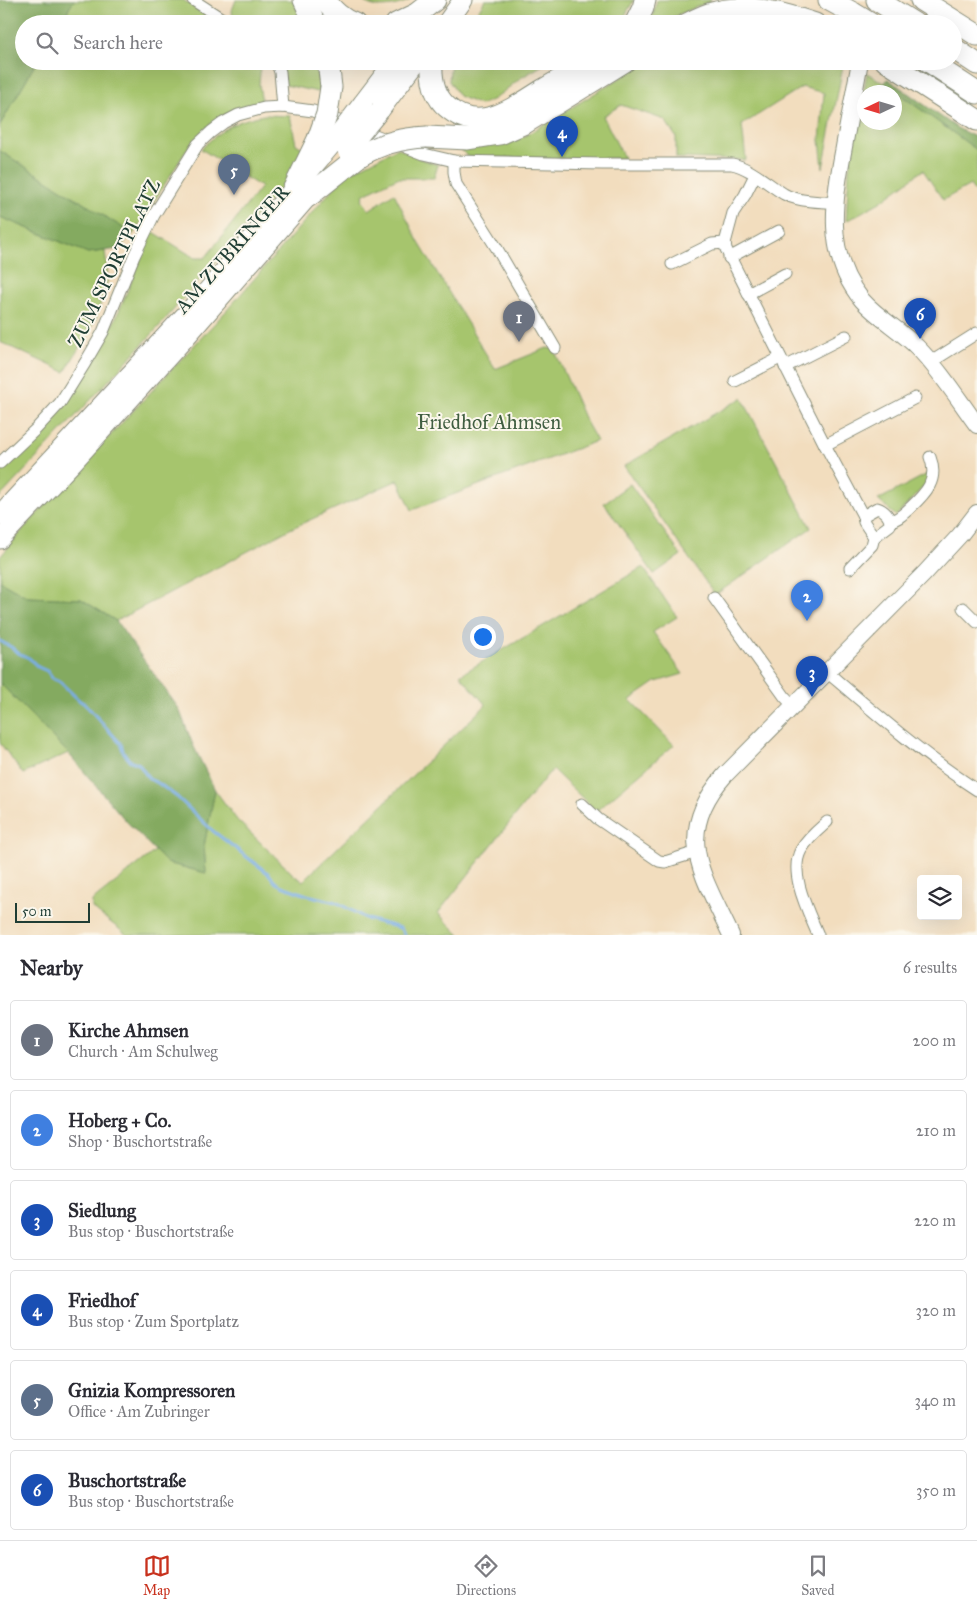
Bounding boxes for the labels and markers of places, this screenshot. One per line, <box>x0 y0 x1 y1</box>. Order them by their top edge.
pin: 4 <box>546 116 578 157</box>
pin: 5 <box>218 154 250 195</box>
pin: 6 <box>904 298 936 339</box>
pin: 1 <box>503 301 535 342</box>
pin: 2 <box>791 580 823 621</box>
pin: 3 <box>796 656 828 697</box>

